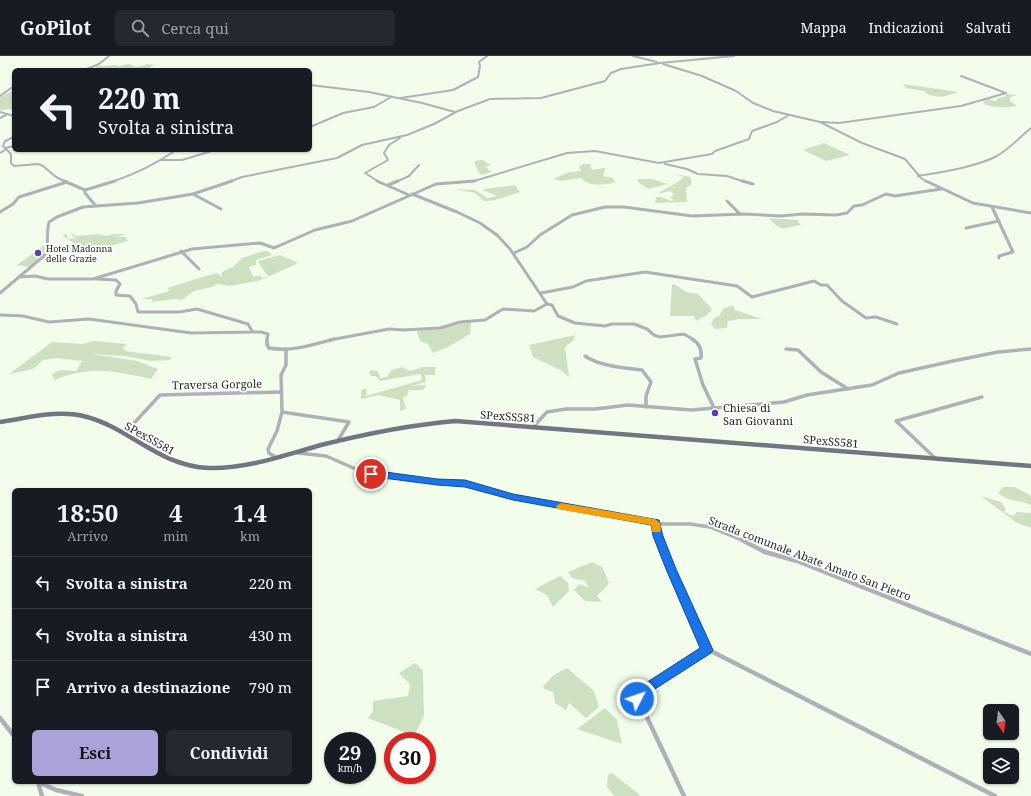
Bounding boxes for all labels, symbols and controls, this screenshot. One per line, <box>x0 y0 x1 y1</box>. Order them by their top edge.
search box <box>115 10 395 46</box>
text: GoPilot <box>20 15 91 41</box>
icon: search <box>129 17 151 39</box>
text: Cerca qui <box>161 18 229 38</box>
text: Mappa <box>800 18 847 37</box>
text: Indicazioni <box>869 18 944 37</box>
text: Salvati <box>966 18 1011 37</box>
text: 220 m <box>98 79 180 117</box>
icon: left <box>32 84 84 136</box>
text: Svolta a sinistra <box>98 115 234 139</box>
place label: Hotel Madonna delle Grazie <box>46 242 112 265</box>
marker: Hotel Madonna delle Grazie <box>33 248 43 258</box>
street label: Traversa Gorgole <box>172 376 262 392</box>
place label: Chiesa di San Giovanni <box>723 400 794 428</box>
street label: SPexSS581 <box>480 407 536 425</box>
marker: Chiesa di San Giovanni <box>710 408 720 418</box>
street label: SPexSS581 <box>122 418 178 458</box>
street label: SPexSS581 <box>803 431 859 451</box>
pin <box>354 457 388 491</box>
icon: arrive <box>360 463 382 485</box>
text: 18:50 <box>57 496 118 529</box>
text: 4 <box>169 496 182 529</box>
text: 1.4 <box>233 496 267 529</box>
street label: Strada comunale Abate Amato San Pietro <box>707 512 913 604</box>
text: Arrivo <box>67 527 108 545</box>
text: min <box>163 527 188 545</box>
text: km <box>240 527 260 545</box>
icon: left <box>32 572 54 594</box>
text: Svolta a sinistra <box>66 573 188 593</box>
text: 220 m <box>249 573 292 593</box>
icon: left <box>32 624 54 646</box>
text: Svolta a sinistra <box>66 625 188 645</box>
text: 430 m <box>249 625 292 645</box>
icon: arrive <box>32 676 54 698</box>
text: Arrivo a destinazione <box>66 677 230 697</box>
text: 790 m <box>249 677 292 697</box>
position arrow <box>616 678 658 720</box>
north arrow <box>983 704 1019 740</box>
map controls <box>983 704 1019 784</box>
button: Esci <box>32 730 158 776</box>
button: Condividi <box>166 730 292 776</box>
speed limit sign: 30 <box>384 732 436 784</box>
text: 29 <box>339 739 361 766</box>
button: layers <box>983 748 1019 784</box>
text: km/h <box>338 761 362 775</box>

